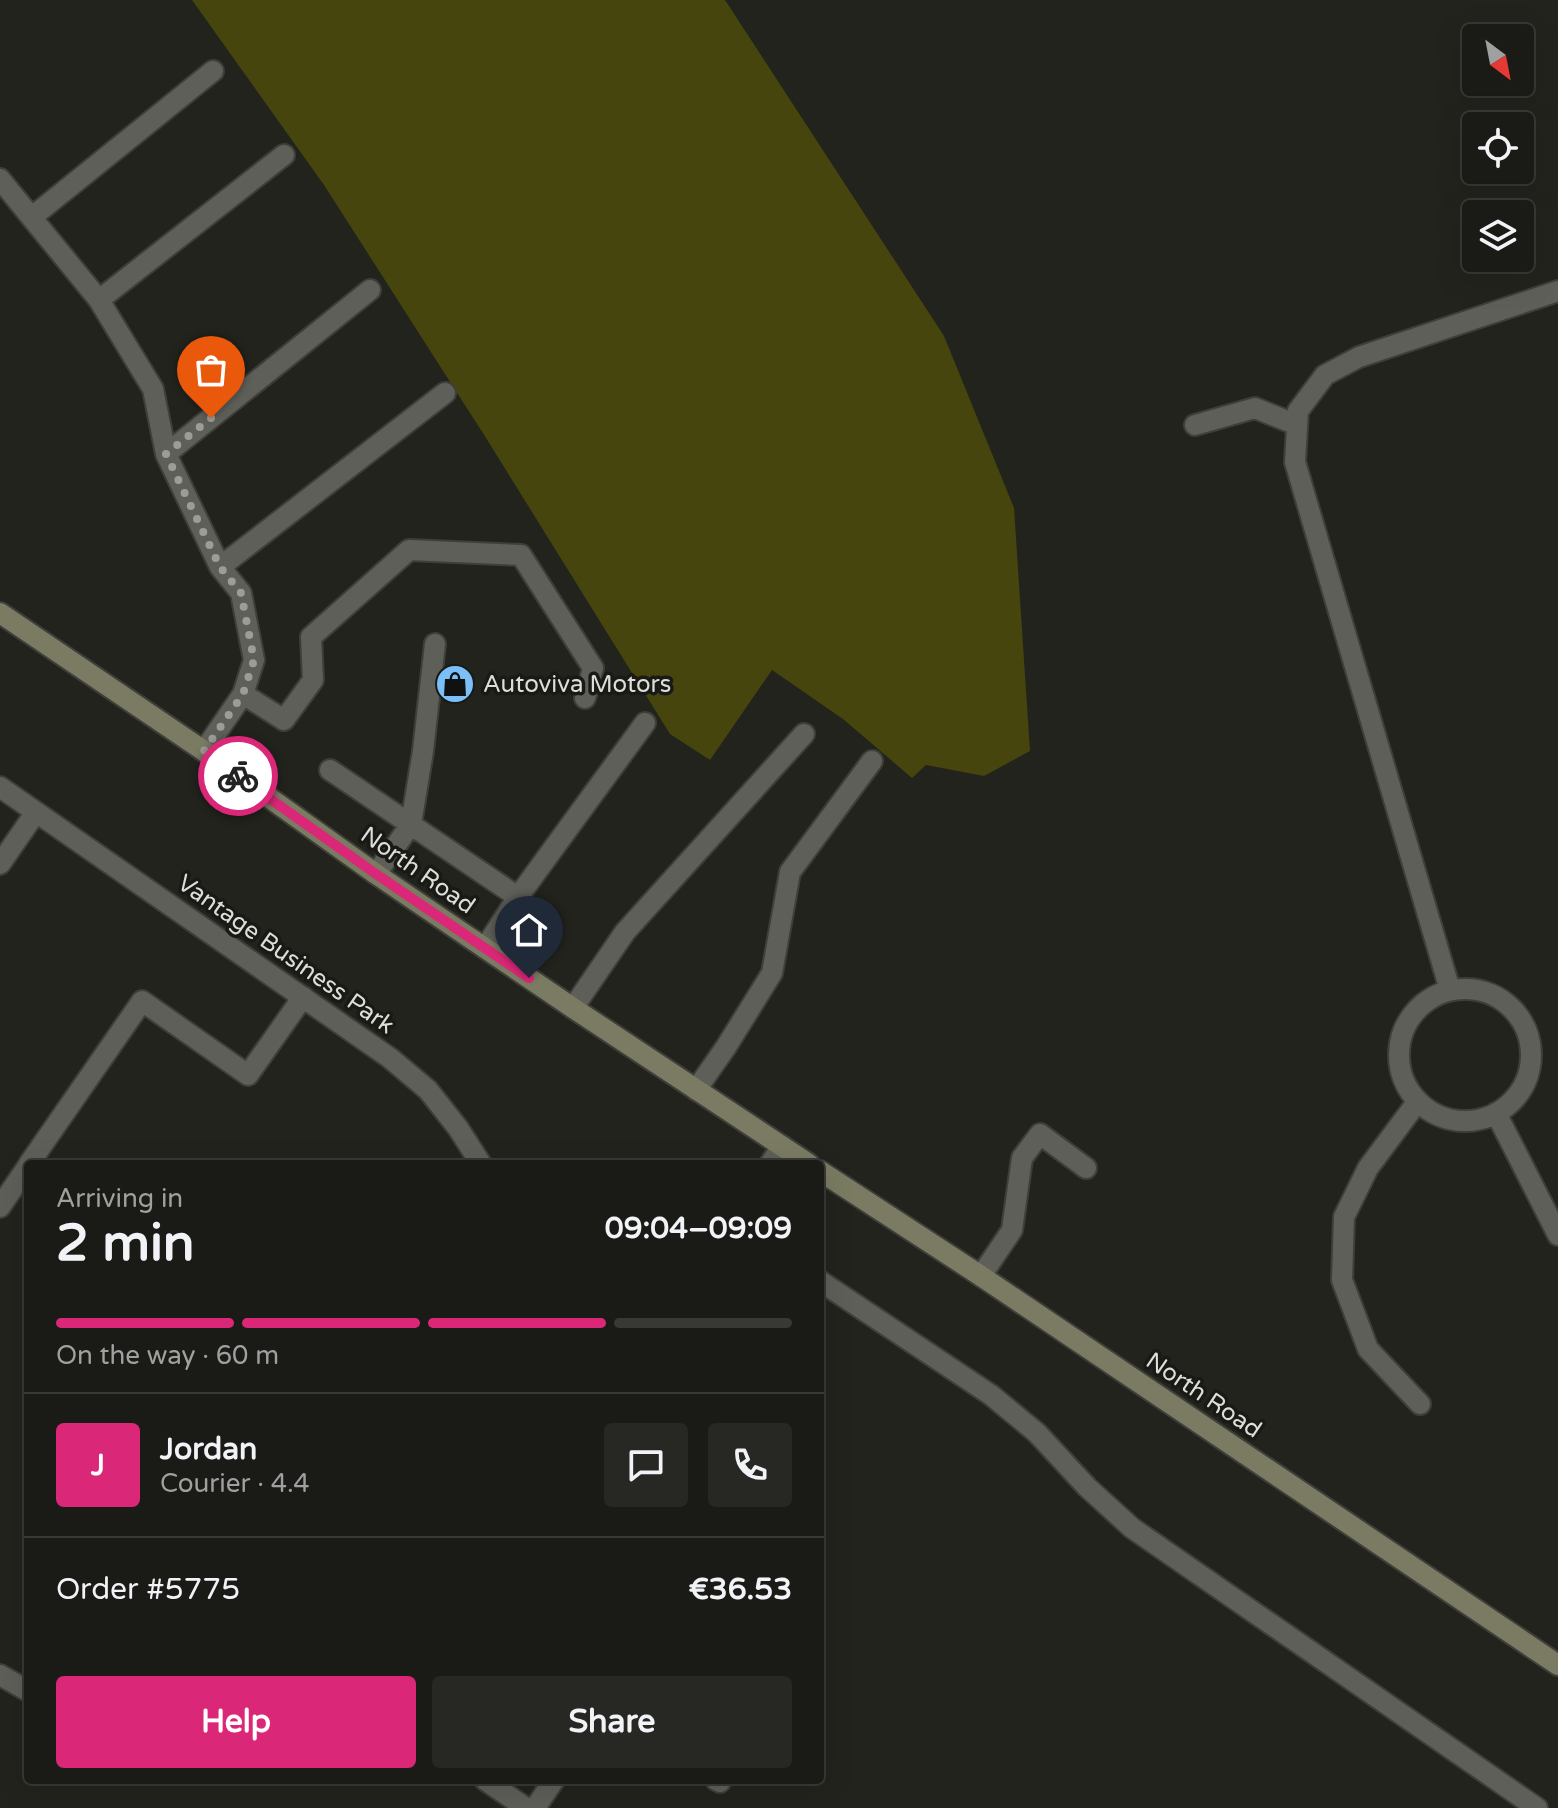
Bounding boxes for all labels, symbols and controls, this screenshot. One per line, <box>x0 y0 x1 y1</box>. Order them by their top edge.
north arrow <box>1462 24 1534 96</box>
map controls <box>1462 24 1534 272</box>
button: locate <box>1462 112 1534 184</box>
button: layers <box>1462 200 1534 272</box>
pin <box>177 336 245 418</box>
icon: bag <box>189 348 233 392</box>
shop icon: Autoviva Motors <box>434 663 476 705</box>
place label: Autoviva Motors <box>483 670 671 699</box>
courier <box>198 736 278 816</box>
icon: bike <box>216 754 260 798</box>
street label: North Road <box>355 820 481 920</box>
street label: Vantage Business Park <box>172 869 400 1040</box>
pin <box>495 896 563 978</box>
icon: home <box>507 908 551 952</box>
text: Arriving in <box>56 1183 183 1214</box>
text: 09:04–09:09 <box>605 1210 792 1247</box>
text: 2 min <box>56 1212 195 1275</box>
text: On the way · 60 m <box>56 1340 279 1371</box>
street label: North Road <box>1140 1346 1267 1445</box>
button: chat <box>604 1423 688 1507</box>
button: phone <box>708 1423 792 1507</box>
text: Jordan <box>160 1431 257 1468</box>
text: J <box>91 1447 105 1484</box>
text: Courier · 4.4 <box>160 1468 310 1499</box>
text: Order #5775 <box>56 1571 240 1608</box>
text: €36.53 <box>688 1571 792 1608</box>
button: Help <box>56 1676 416 1768</box>
button: Share <box>432 1676 792 1768</box>

